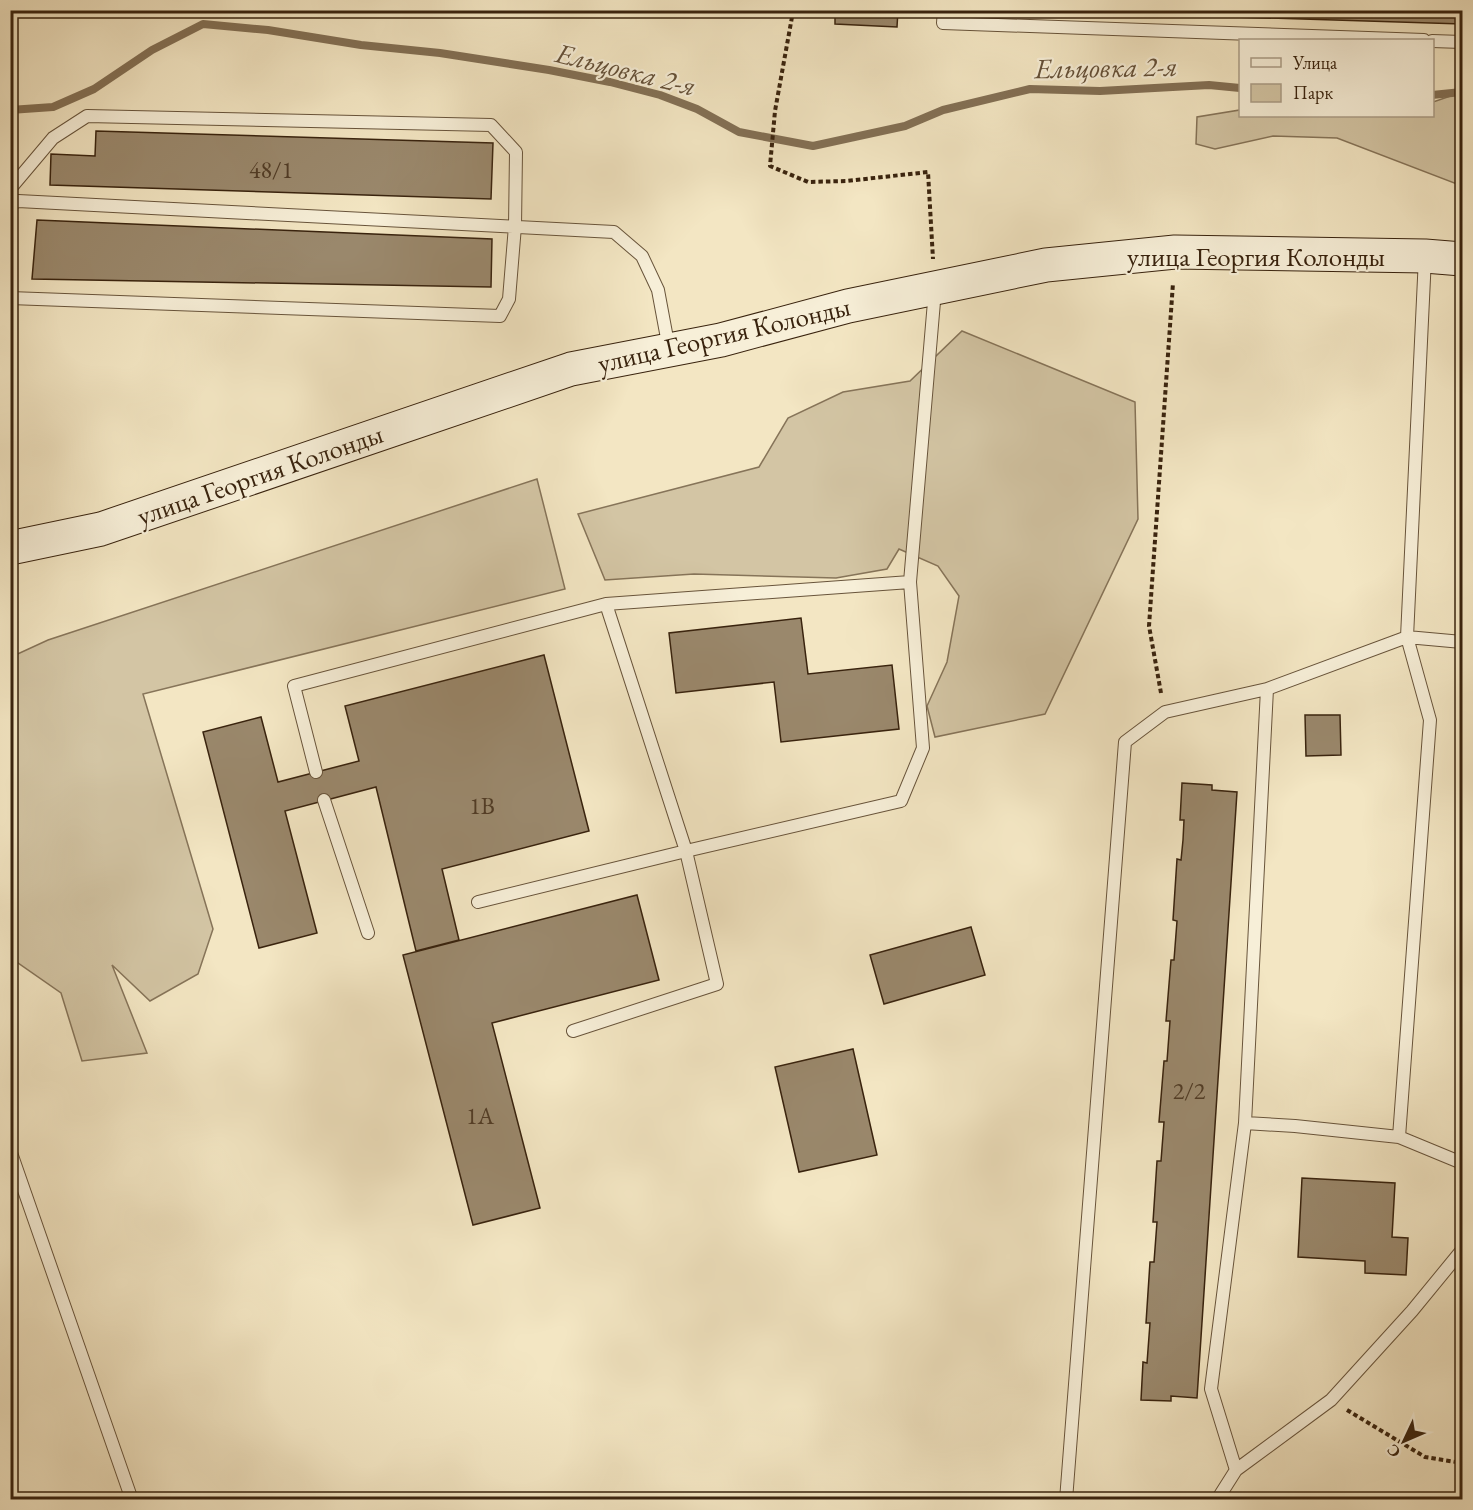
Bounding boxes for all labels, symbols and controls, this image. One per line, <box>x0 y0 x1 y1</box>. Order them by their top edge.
water label: Ельцовка 2-я <box>551 34 700 104</box>
legend <box>1239 39 1434 117</box>
water label: Ельцовка 2-я <box>1033 48 1178 86</box>
text: Улица <box>1292 51 1338 74</box>
text: Парк <box>1293 81 1333 104</box>
house number: 48/1 <box>249 154 293 185</box>
street label: улица Георгия Колонды <box>1127 239 1385 274</box>
street label: улица Георгия Колонды <box>594 288 854 381</box>
street label: улица Георгия Колонды <box>132 416 388 533</box>
house number: 1В <box>469 790 495 821</box>
house number: 2/2 <box>1173 1075 1206 1106</box>
house number: 1А <box>466 1100 494 1131</box>
north arrow <box>1374 1411 1434 1471</box>
text: С <box>1382 1440 1405 1462</box>

